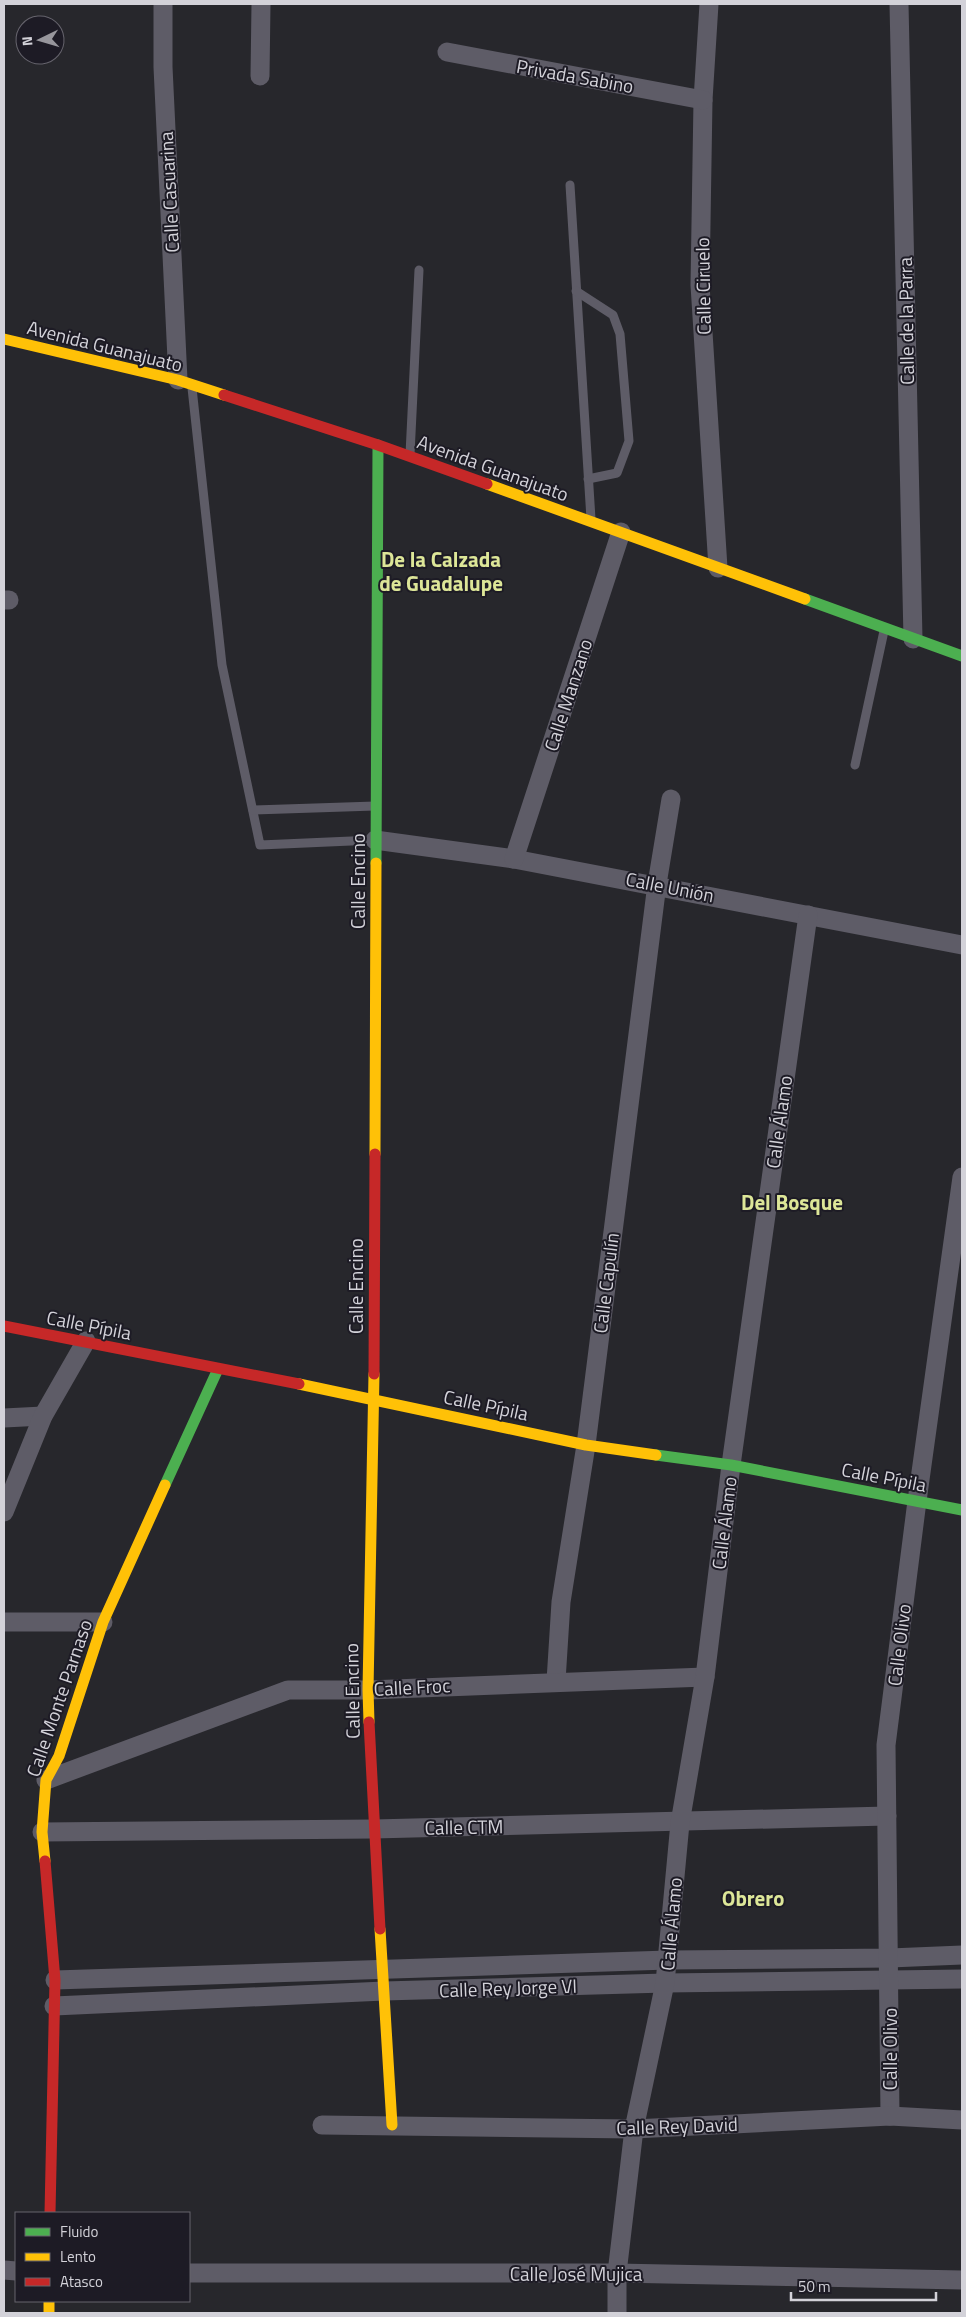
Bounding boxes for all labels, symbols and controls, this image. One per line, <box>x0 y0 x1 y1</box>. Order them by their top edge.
north arrow <box>15 15 65 65</box>
text: N <box>16 35 37 47</box>
street label: Privada Sabino <box>514 51 636 100</box>
street label: Calle Casuarina <box>151 130 186 253</box>
street label: Calle Ciruelo <box>687 237 718 335</box>
street label: Calle de la Parra <box>890 256 921 385</box>
street label: Avenida Guanajuato <box>24 312 186 379</box>
street label: Avenida Guanajuato <box>413 427 573 508</box>
district label: De la Calzada de Guadalupe <box>379 543 503 599</box>
street label: Calle Manzano <box>536 635 599 755</box>
street label: Calle Encino <box>343 833 372 929</box>
street label: Calle Unión <box>624 864 717 909</box>
street label: Calle Álamo <box>758 1074 799 1170</box>
district label: Del Bosque <box>741 1186 843 1218</box>
street label: Calle Capulín <box>585 1231 626 1335</box>
street label: Calle Encino <box>341 1238 370 1334</box>
street label: Calle Pípila <box>44 1302 135 1347</box>
street label: Calle Pípila <box>441 1381 532 1428</box>
street label: Calle Pípila <box>839 1454 930 1499</box>
street label: Calle Álamo <box>703 1475 744 1571</box>
street label: Calle Olivo <box>879 1602 918 1688</box>
street label: Calle Monte Parnaso <box>18 1615 99 1780</box>
street label: Calle Encino <box>336 1643 367 1739</box>
street label: Calle Froc <box>373 1670 451 1703</box>
street label: Calle CTM <box>424 1811 504 1842</box>
street label: Calle Álamo <box>652 1876 689 1972</box>
district label: Obrero <box>722 1882 784 1914</box>
street label: Calle Rey Jorge VI <box>439 1971 577 2004</box>
street label: Calle Olivo <box>875 2008 904 2090</box>
street label: Calle Rey David <box>616 2109 738 2142</box>
legend <box>15 2212 190 2302</box>
text: Fluido <box>60 2220 99 2243</box>
text: Lento <box>60 2245 96 2268</box>
street label: Calle José Mujica <box>510 2259 643 2288</box>
text: Atasco <box>60 2270 103 2293</box>
scale bar <box>791 2270 936 2302</box>
text: 50 m <box>798 2275 831 2298</box>

